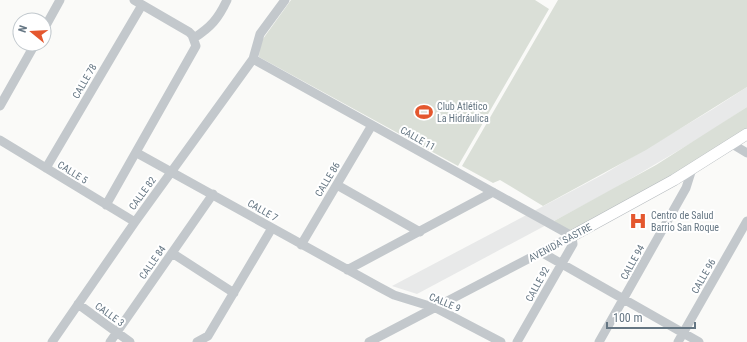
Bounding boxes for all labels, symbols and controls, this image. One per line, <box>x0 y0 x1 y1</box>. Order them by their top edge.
north arrow <box>12 12 52 52</box>
text: N <box>16 24 30 34</box>
street label: CALLE 78 <box>70 62 99 100</box>
place label: Club Atlético La Hidráulica <box>437 101 489 124</box>
sports icon: Club Atlético La Hidráulica <box>414 102 434 122</box>
street label: CALLE 11 <box>398 124 437 152</box>
street label: CALLE 5 <box>56 159 90 186</box>
street label: CALLE 86 <box>313 160 342 198</box>
street label: CALLE 82 <box>127 175 158 212</box>
street label: CALLE 7 <box>246 197 280 224</box>
place label: Centro de Salud Barrio San Roque <box>651 210 719 233</box>
hospital icon: Centro de Salud Barrio San Roque <box>628 211 648 231</box>
street label: AVENIDA SASTRE <box>527 221 594 264</box>
street label: CALLE 84 <box>137 243 168 281</box>
street label: CALLE 94 <box>618 243 647 282</box>
street label: CALLE 96 <box>689 257 718 295</box>
street label: CALLE 92 <box>523 265 552 304</box>
street label: CALLE 9 <box>427 291 462 314</box>
street label: CALLE 3 <box>93 300 126 329</box>
scale bar <box>607 304 695 330</box>
text: 100 m <box>613 311 643 325</box>

